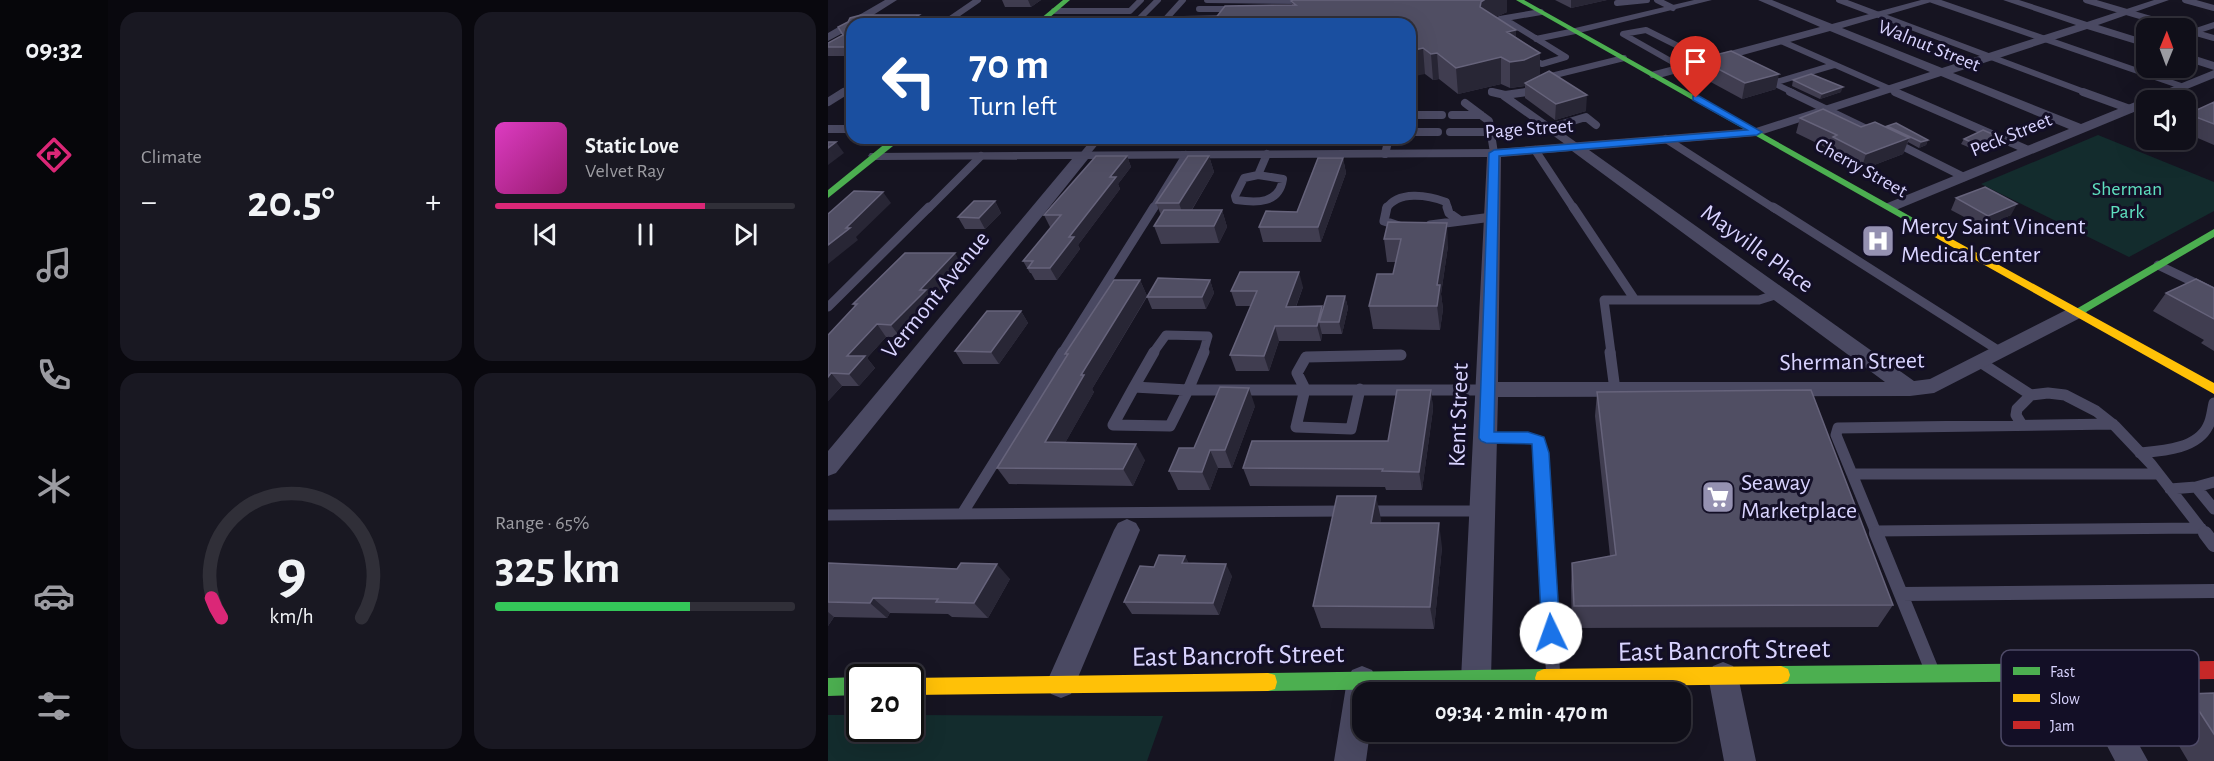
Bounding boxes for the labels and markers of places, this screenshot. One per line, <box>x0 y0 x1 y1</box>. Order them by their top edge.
pin <box>1670 36 1721 98</box>
place label: Mercy Saint Vincent Medical Center <box>1901 215 2086 267</box>
hospital icon: Mercy Saint Vincent Medical Center <box>1860 223 1896 259</box>
place label: Seaway Marketplace <box>1741 471 1857 523</box>
supermarket icon: Seaway Marketplace <box>1700 479 1736 515</box>

